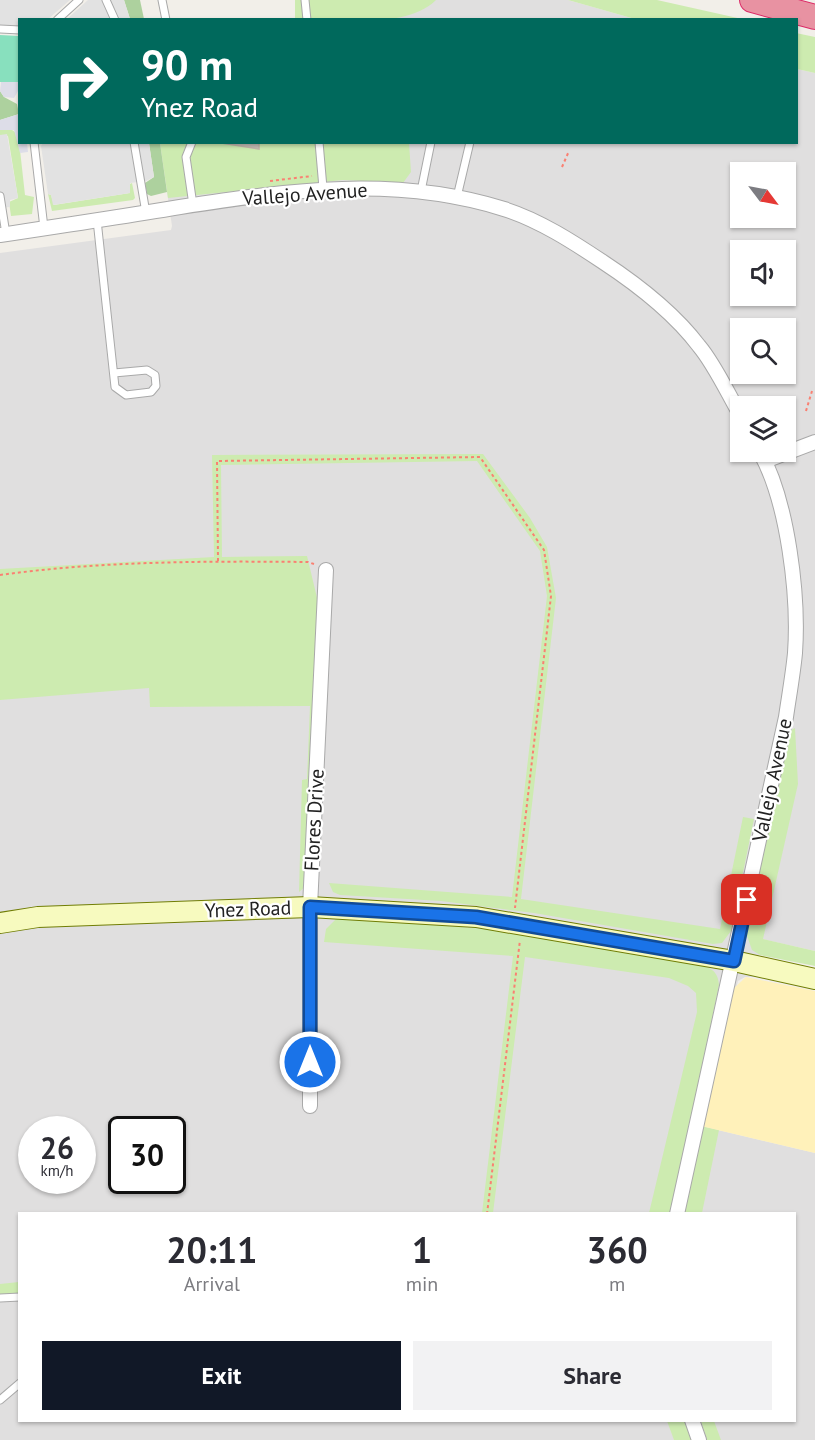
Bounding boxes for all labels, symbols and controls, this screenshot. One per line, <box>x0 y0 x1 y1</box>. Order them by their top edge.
text: 90 m <box>141 37 233 92</box>
icon: right <box>42 42 120 120</box>
text: Ynez Road <box>141 90 258 124</box>
north arrow <box>730 162 796 228</box>
map controls <box>730 162 796 462</box>
street label: Vallejo Avenue <box>241 177 368 211</box>
button: sound <box>730 240 796 306</box>
button: search <box>730 318 796 384</box>
button: layers <box>730 396 796 462</box>
street label: Vallejo Avenue <box>746 716 798 845</box>
street label: Flores Drive <box>298 768 330 872</box>
pin <box>721 874 772 925</box>
icon: arrive <box>730 883 763 916</box>
street label: Ynez Road <box>204 894 292 924</box>
position arrow <box>278 1030 342 1094</box>
speed limit sign: 30 <box>108 1116 186 1194</box>
text: 26 <box>40 1128 74 1167</box>
text: km/h <box>41 1161 73 1180</box>
text: 20:11 <box>166 1226 258 1273</box>
text: 1 <box>412 1226 432 1273</box>
text: 360 <box>587 1226 648 1273</box>
text: Arrival <box>184 1271 240 1297</box>
text: min <box>406 1271 438 1297</box>
text: m <box>609 1271 625 1297</box>
button: Exit <box>42 1341 401 1410</box>
button: Share <box>413 1341 772 1410</box>

